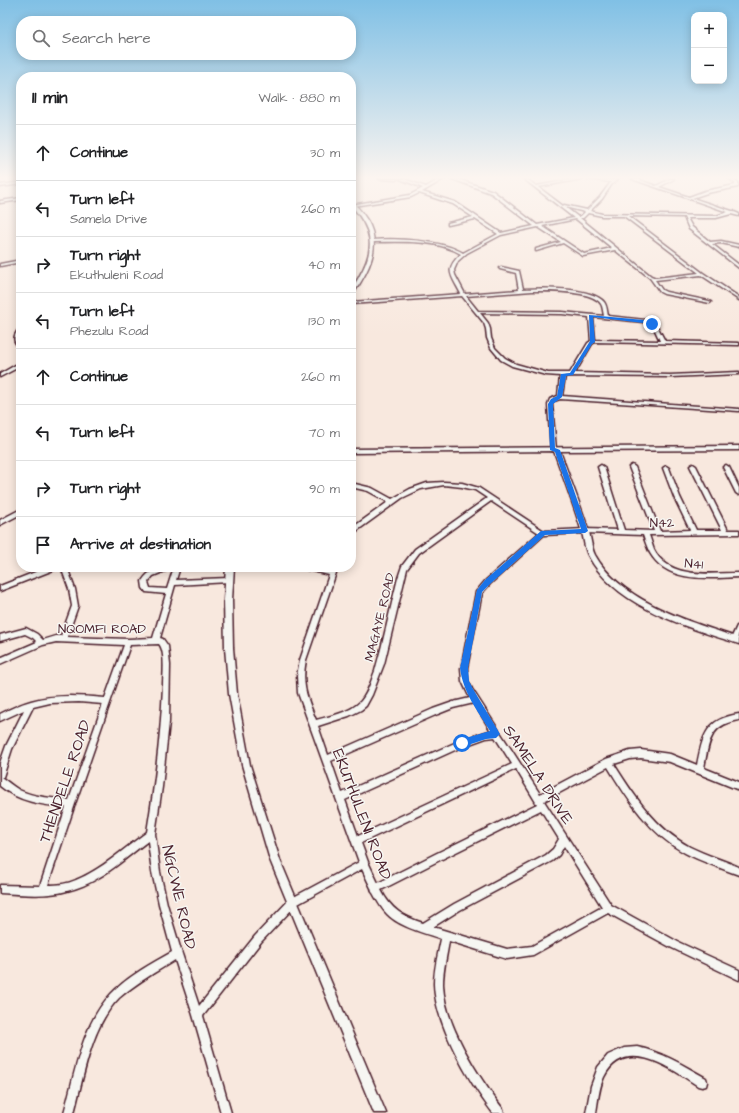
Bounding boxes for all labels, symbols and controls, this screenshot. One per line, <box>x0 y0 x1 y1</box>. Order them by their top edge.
map controls <box>691 12 727 84</box>
button: + <box>691 12 727 48</box>
search box <box>16 16 356 60</box>
icon: search <box>30 27 52 49</box>
text: Search here <box>62 28 151 49</box>
button: − <box>691 48 727 84</box>
text: 11 min <box>32 86 67 110</box>
text: Walk · 880 m <box>259 89 340 107</box>
icon: ahead <box>32 142 54 164</box>
text: Continue <box>70 142 128 163</box>
text: 30 m <box>310 144 340 162</box>
text: Turn left <box>70 189 134 210</box>
icon: left <box>32 198 54 220</box>
text: 260 m <box>301 200 340 218</box>
text: Samela Drive <box>70 210 147 228</box>
text: Turn right <box>70 245 141 266</box>
icon: right <box>32 254 54 276</box>
text: 40 m <box>308 256 340 274</box>
text: Ekuthuleni Road <box>70 266 163 284</box>
text: Turn left <box>70 301 134 322</box>
icon: left <box>32 310 54 332</box>
text: 130 m <box>308 312 340 330</box>
route end <box>643 315 661 333</box>
text: Phezulu Road <box>70 322 149 340</box>
icon: ahead <box>32 366 54 388</box>
text: Continue <box>70 366 128 387</box>
text: 260 m <box>301 368 340 386</box>
icon: left <box>32 422 54 444</box>
text: Turn left <box>70 422 134 443</box>
text: 70 m <box>308 424 340 442</box>
icon: right <box>32 478 54 500</box>
text: Turn right <box>70 478 141 499</box>
text: 90 m <box>309 480 340 498</box>
street label: N42 <box>650 514 675 532</box>
icon: arrive <box>32 534 54 556</box>
text: Arrive at destination <box>70 534 211 555</box>
street label: N41 <box>684 554 704 574</box>
street label: MAGAYE ROAD <box>360 570 400 664</box>
street label: NQOMFI ROAD <box>58 620 146 638</box>
street label: THENDELE ROAD <box>34 717 96 846</box>
street label: SAMELA DRIVE <box>498 720 579 829</box>
route start <box>453 734 471 752</box>
street label: EKUTHULENI ROAD <box>327 746 397 883</box>
street label: NGCWE ROAD <box>156 843 202 951</box>

